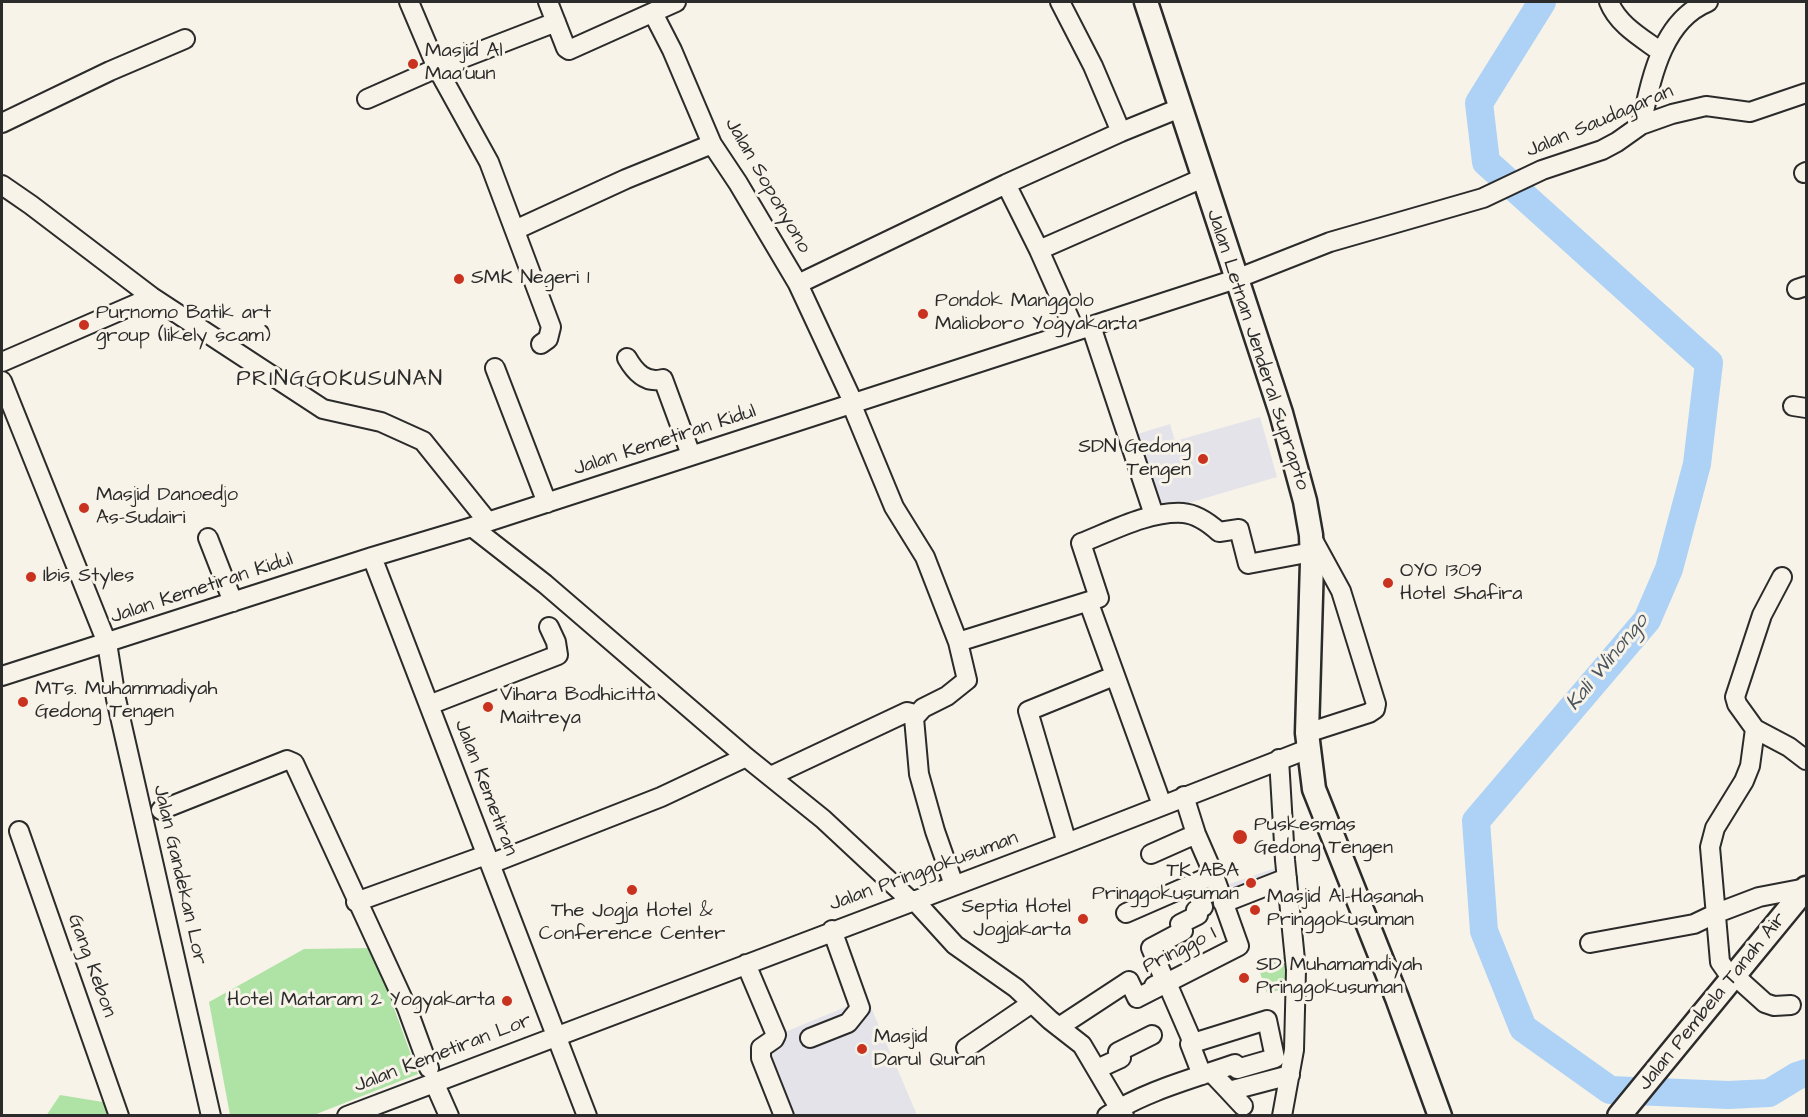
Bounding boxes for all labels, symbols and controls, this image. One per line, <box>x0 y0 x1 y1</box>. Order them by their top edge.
place label: Masjid Al Maa'uun <box>425 40 503 87</box>
marker: Masjid Al Maa'uun <box>406 57 420 71</box>
street label: Jalan Saudagaran <box>1523 80 1677 164</box>
street label: Jalan Soponyono <box>719 114 815 258</box>
street label: Jalan Letnan Jenderal Suprapto <box>1200 207 1314 493</box>
place label: SMK Negeri 1 <box>471 267 590 291</box>
marker: SMK Negeri 1 <box>452 272 466 286</box>
place label: Pondok Manggolo Malioboro Yogyakarta <box>935 290 1137 337</box>
place label: Purnomo Batik art group (likely scam) <box>96 302 271 349</box>
marker: Pondok Manggolo Malioboro Yogyakarta <box>916 307 930 321</box>
marker: Purnomo Batik art group (likely scam) <box>77 318 91 332</box>
district label: PRINGGOKUSUNAN <box>237 367 443 393</box>
street label: Jalan Kemetiran Kidul <box>571 400 759 482</box>
place label: SDN Gedong Tengen <box>1078 436 1191 483</box>
marker: SDN Gedong Tengen <box>1196 452 1210 466</box>
place label: Masjid Danoedjo As-Sudairi <box>96 484 238 531</box>
marker: Masjid Danoedjo As-Sudairi <box>77 501 91 515</box>
street label: Jalan Kemetiran Kidul <box>108 548 296 630</box>
place label: OYO 1309 Hotel Shafira <box>1400 560 1522 607</box>
place label: Ibis Styles <box>43 565 134 589</box>
marker: Ibis Styles <box>24 570 38 584</box>
marker: OYO 1309 Hotel Shafira <box>1381 576 1395 590</box>
water label: Kali Winongo <box>1561 610 1655 716</box>
place label: MTs. Muhammadiyah Gedong Tengen <box>35 678 217 725</box>
place label: Vihara Bodhicitta Maitreya <box>500 684 656 731</box>
marker: MTs. Muhammadiyah Gedong Tengen <box>16 695 30 709</box>
marker: Vihara Bodhicitta Maitreya <box>481 700 495 714</box>
street label: Jalan Kemetiran <box>448 717 522 859</box>
street label: Jalan Gandekan Lor <box>147 783 211 967</box>
place label: Puskesmas Gedong Tengen <box>1254 814 1393 861</box>
street label: Jalan Pringgokusuman <box>826 827 1022 917</box>
marker: Puskesmas Gedong Tengen <box>1231 828 1249 846</box>
place label: TK ABA Pringgokusuman <box>1092 860 1239 907</box>
marker: TK ABA Pringgokusuman <box>1244 876 1258 890</box>
marker: The Jogja Hotel & Conference Center <box>625 883 639 897</box>
place label: Masjid Al-Hasanah Pringgokusuman <box>1267 886 1423 933</box>
place label: Septia Hotel Jogjakarta <box>961 896 1071 943</box>
place label: The Jogja Hotel & Conference Center <box>539 900 725 947</box>
marker: Masjid Al-Hasanah Pringgokusuman <box>1248 903 1262 917</box>
street label: Jalan Pembela Tanah Air <box>1634 908 1792 1096</box>
street label: Gang Kebon <box>61 911 121 1021</box>
marker: Septia Hotel Jogjakarta <box>1076 912 1090 926</box>
street label: Pringgo I <box>1139 922 1221 980</box>
place label: SD Muhamamdiyah Pringgokusuman <box>1256 954 1422 1001</box>
marker: SD Muhamamdiyah Pringgokusuman <box>1237 971 1251 985</box>
place label: Hotel Mataram 2 Yogyakarta <box>227 989 495 1013</box>
marker: Hotel Mataram 2 Yogyakarta <box>500 994 514 1008</box>
street label: Jalan Kemetiran Lor <box>351 1009 535 1099</box>
place label: Masjid Darul Quran <box>874 1026 985 1073</box>
marker: Masjid Darul Quran <box>855 1042 869 1056</box>

